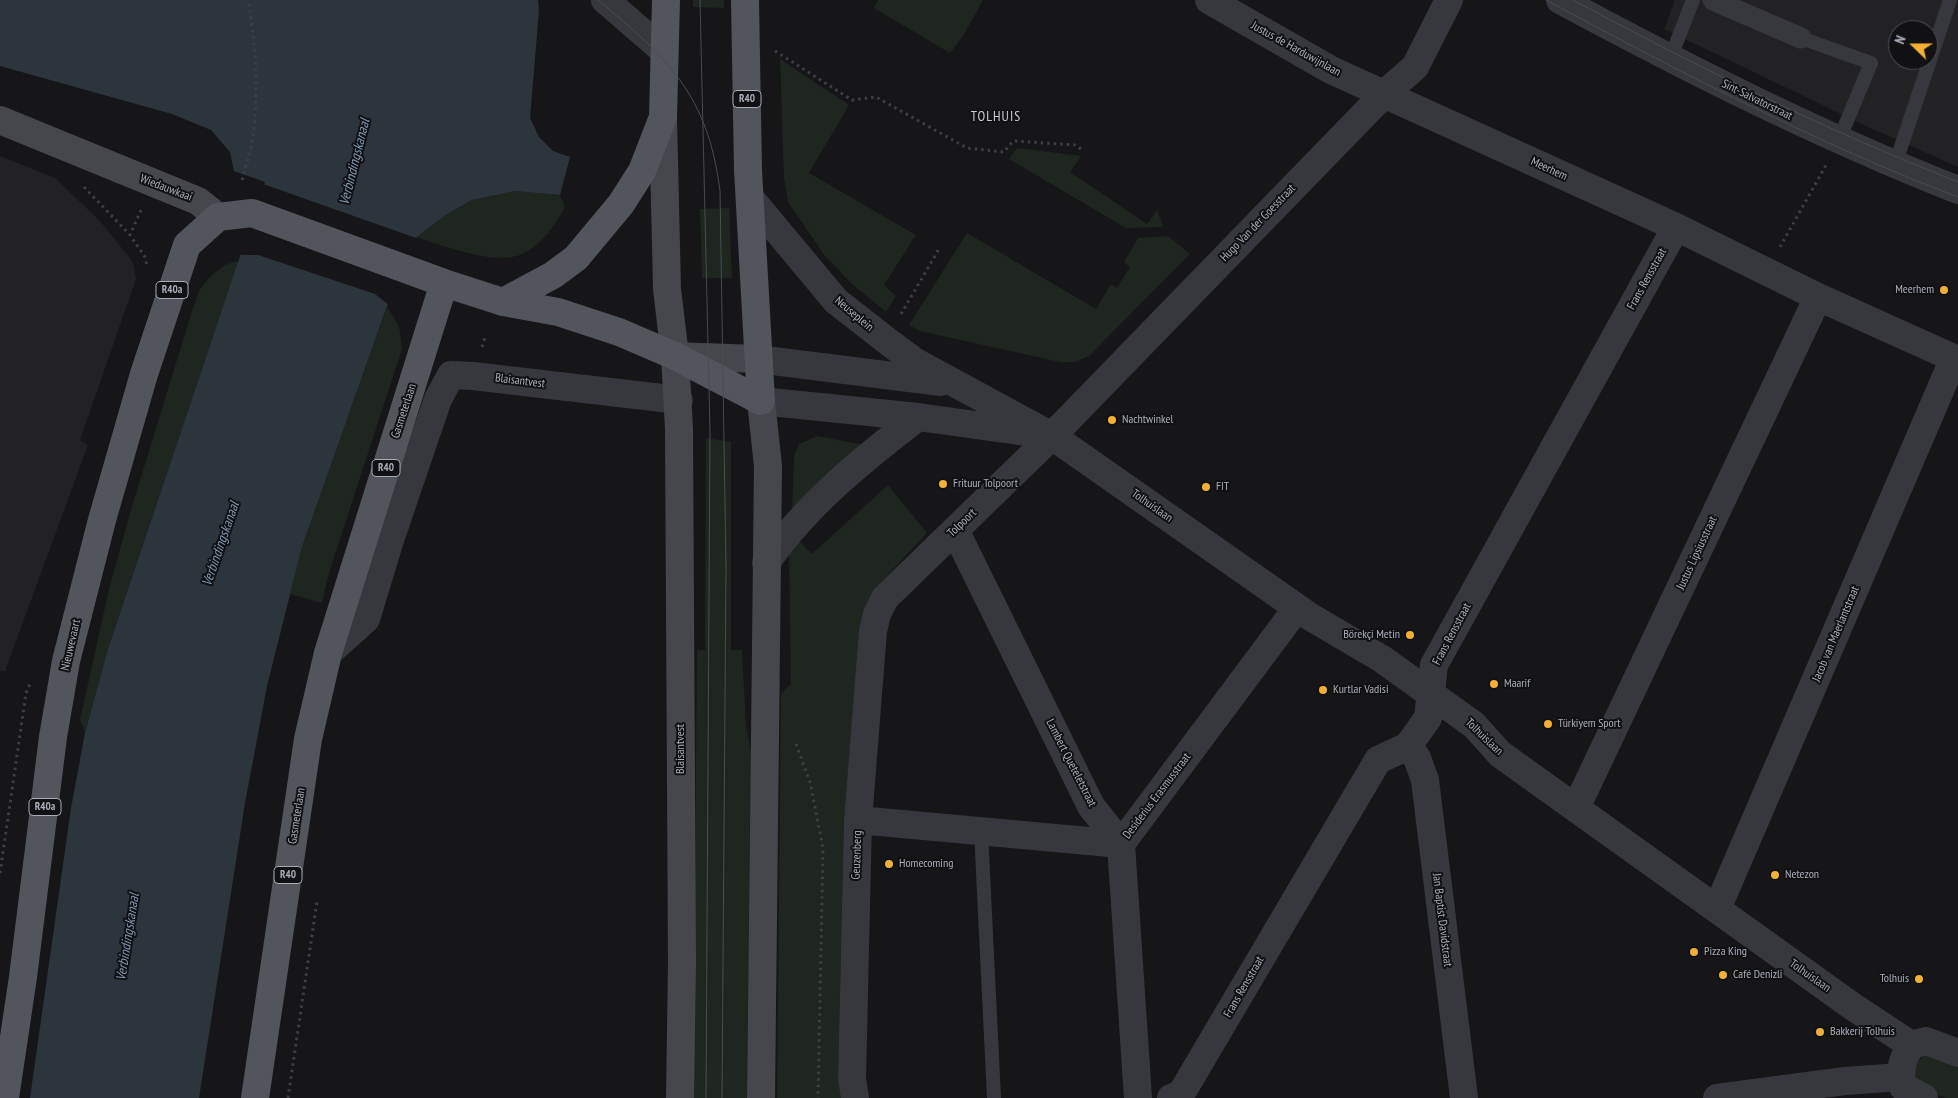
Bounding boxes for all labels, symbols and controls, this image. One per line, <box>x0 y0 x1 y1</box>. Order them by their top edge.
street label: Justus de Harduwijnlaan <box>1249 18 1343 80</box>
north arrow <box>1888 20 1938 70</box>
text: N <box>1890 33 1910 47</box>
street label: Sint-Salvatorstraat <box>1719 77 1795 123</box>
road number: R40 <box>733 90 761 108</box>
district label: TOLHUIS <box>970 109 1022 125</box>
water label: Verbindingskanaal <box>336 117 374 207</box>
street label: Meerhem <box>1528 154 1570 184</box>
street label: Wiedauwkaai <box>138 171 194 205</box>
street label: Hugo Van der Goesstraat <box>1217 181 1299 265</box>
street label: Frans Rensstraat <box>1624 246 1670 312</box>
road number: R40a <box>156 282 188 298</box>
place label: Meerhem <box>1895 283 1934 297</box>
marker: Meerhem <box>1938 284 1950 296</box>
street label: Neuseplein <box>832 294 876 334</box>
street label: Blaisantvest <box>494 371 546 391</box>
street label: Gasmeterlaan <box>388 382 420 440</box>
place label: Nachtwinkel <box>1122 413 1173 427</box>
marker: Nachtwinkel <box>1106 414 1118 426</box>
road number: R40 <box>372 459 400 476</box>
place label: Frituur Tolpoort <box>953 477 1018 491</box>
marker: Frituur Tolpoort <box>937 478 949 490</box>
place label: FIT <box>1216 480 1229 494</box>
marker: FIT <box>1200 481 1212 493</box>
street label: Tolhuislaan <box>1129 487 1175 525</box>
water label: Verbindingskanaal <box>199 500 243 588</box>
street label: Tolpoort <box>945 506 979 540</box>
street label: Justus Lipsiusstraat <box>1674 514 1720 592</box>
street label: Jacob van Maerlantstraat <box>1809 584 1863 684</box>
street label: Frans Rensstraat <box>1430 601 1474 667</box>
street label: Nieuwevaart <box>58 618 84 672</box>
place label: Börekçi Metin <box>1343 628 1400 642</box>
marker: Börekçi Metin <box>1404 629 1416 641</box>
place label: Maarif <box>1504 677 1530 691</box>
marker: Maarif <box>1488 678 1500 690</box>
place label: Kurtlar Vadisi <box>1333 683 1388 697</box>
marker: Kurtlar Vadisi <box>1317 684 1329 696</box>
street label: Tolhuislaan <box>1462 716 1506 758</box>
street label: Lambert Queteletstraat <box>1043 717 1099 809</box>
place label: Türkiyem Sport <box>1558 717 1621 731</box>
marker: Türkiyem Sport <box>1542 718 1554 730</box>
street label: Blaisantvest <box>674 724 688 774</box>
street label: Desiderius Erasmusstraat <box>1120 750 1194 842</box>
street label: Gasmeterlaan <box>285 787 309 845</box>
road number: R40a <box>29 799 61 816</box>
street label: Geuzenberg <box>849 830 865 880</box>
place label: Homecoming <box>899 857 953 871</box>
marker: Homecoming <box>883 858 895 870</box>
road number: R40 <box>274 866 302 884</box>
place label: Netezon <box>1785 868 1819 882</box>
marker: Netezon <box>1769 869 1781 881</box>
street label: Jan Baptist Davidstraat <box>1429 872 1455 968</box>
water label: Verbindingskanaal <box>113 892 143 982</box>
place label: Pizza King <box>1704 945 1747 959</box>
marker: Pizza King <box>1688 946 1700 958</box>
street label: Frans Rensstraat <box>1221 954 1267 1020</box>
street label: Tolhuislaan <box>1787 957 1833 995</box>
place label: Café Denizli <box>1733 968 1782 982</box>
marker: Café Denizli <box>1717 969 1729 981</box>
place label: Tolhuis <box>1880 972 1909 986</box>
marker: Tolhuis <box>1913 973 1925 985</box>
place label: Bakkerij Tolhuis <box>1830 1025 1895 1039</box>
marker: Bakkerij Tolhuis <box>1814 1026 1826 1038</box>

